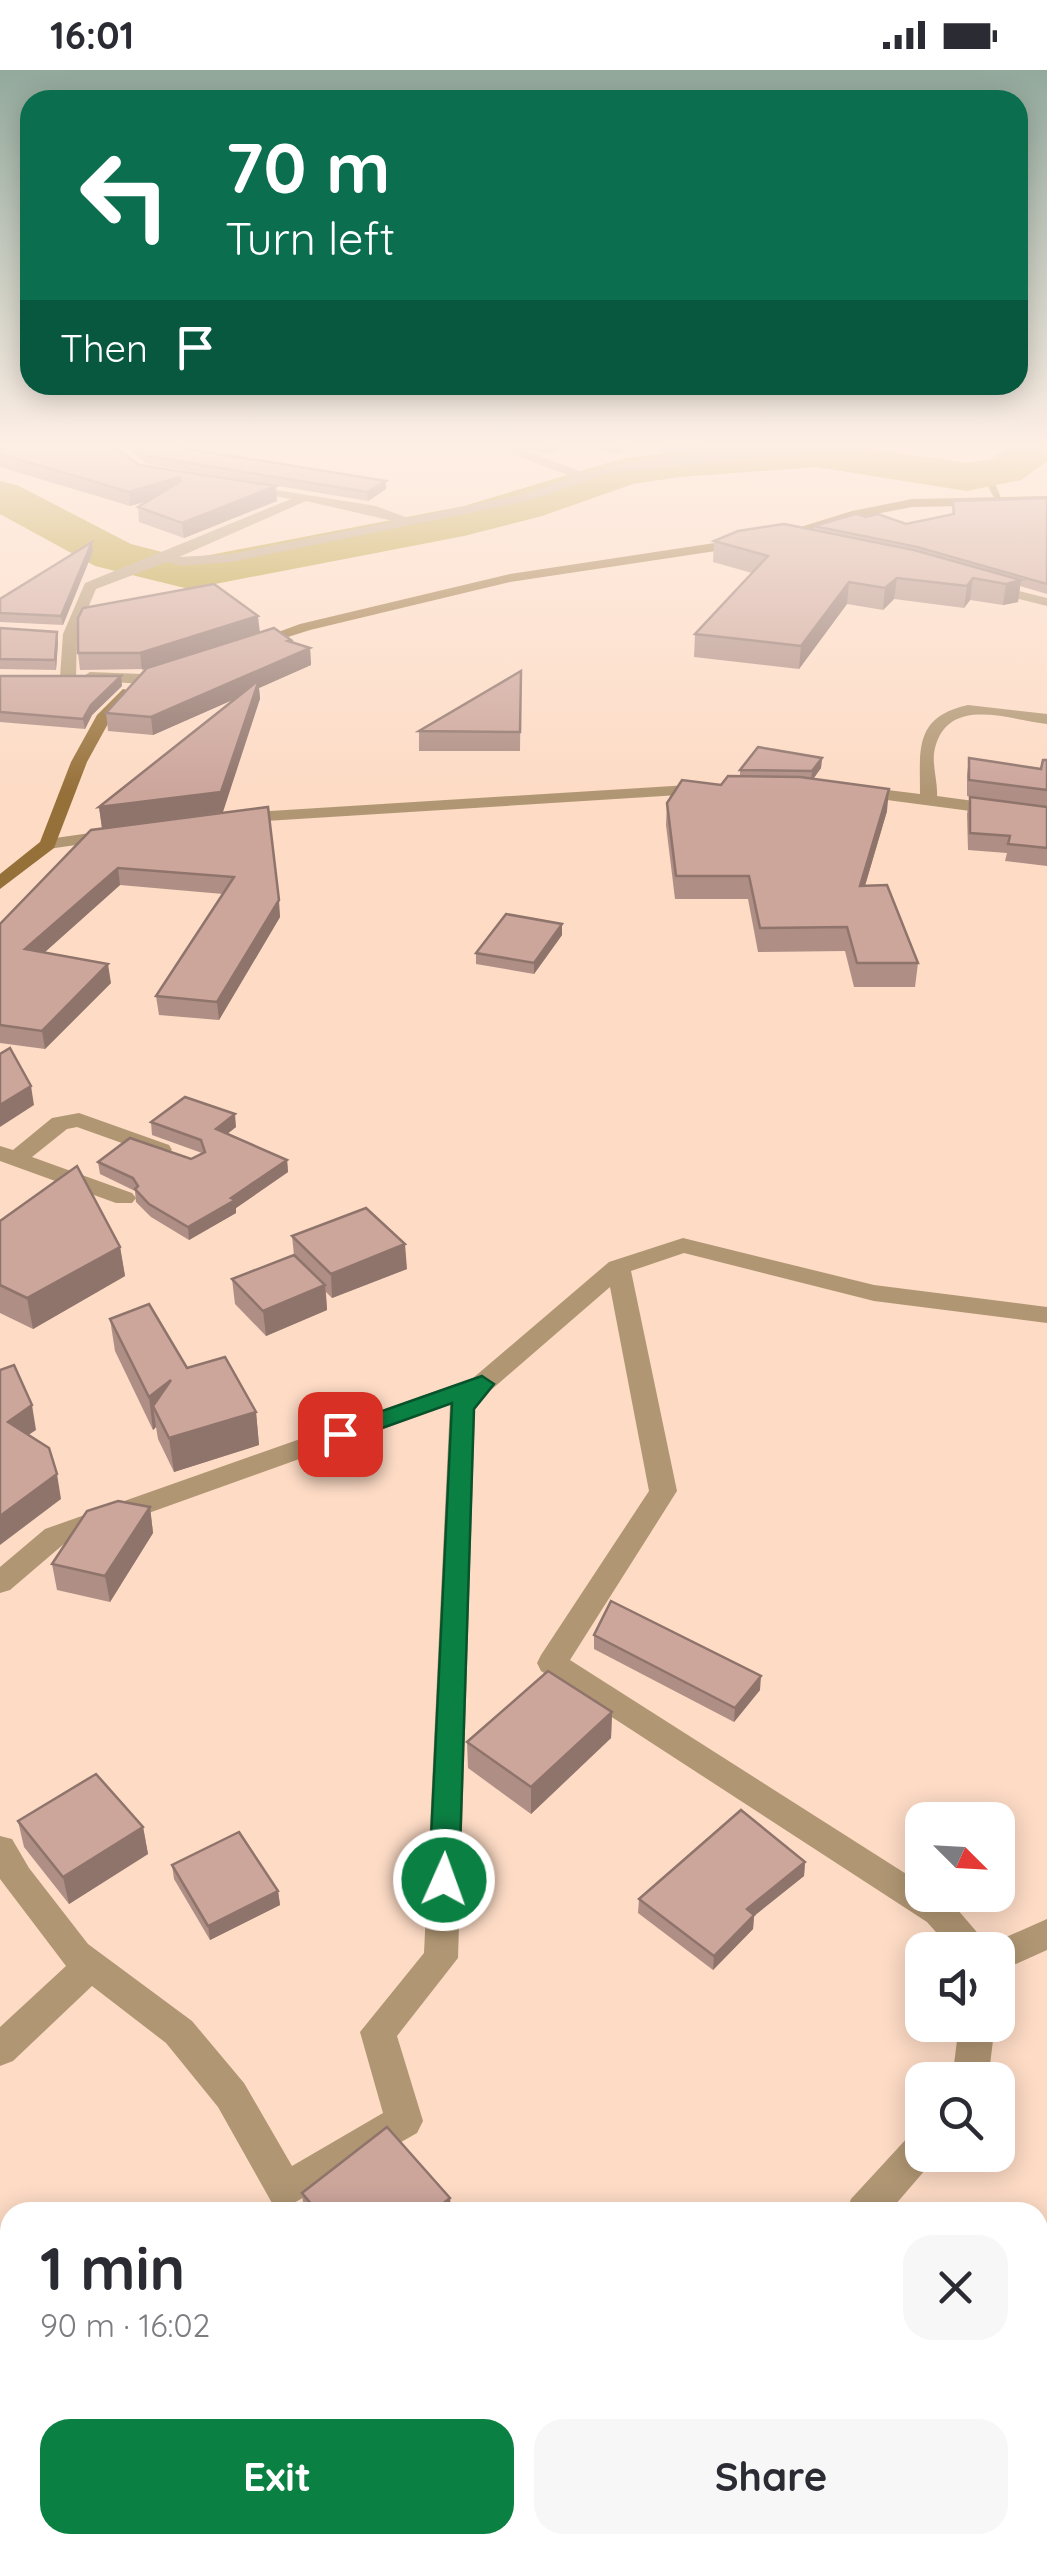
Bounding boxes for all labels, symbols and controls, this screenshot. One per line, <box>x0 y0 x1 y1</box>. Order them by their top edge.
text: 16:01 <box>50 11 134 59</box>
text: 70 m <box>225 123 391 211</box>
icon: left <box>60 130 190 260</box>
text: Turn left <box>225 210 395 266</box>
icon: arrive <box>168 320 223 375</box>
text: Then <box>60 324 148 372</box>
pin <box>298 1392 383 1477</box>
icon: arrive <box>313 1407 368 1462</box>
north arrow <box>905 1802 1015 1912</box>
map controls <box>905 1802 1015 2172</box>
position arrow <box>392 1828 496 1932</box>
button: sound <box>905 1932 1015 2042</box>
button: search <box>905 2062 1015 2172</box>
text: 1 min <box>40 2230 185 2305</box>
button: close <box>903 2235 1008 2340</box>
text: 90 m · 16:02 <box>40 2305 210 2345</box>
button: Exit <box>40 2419 514 2534</box>
button: Share <box>534 2419 1008 2534</box>

